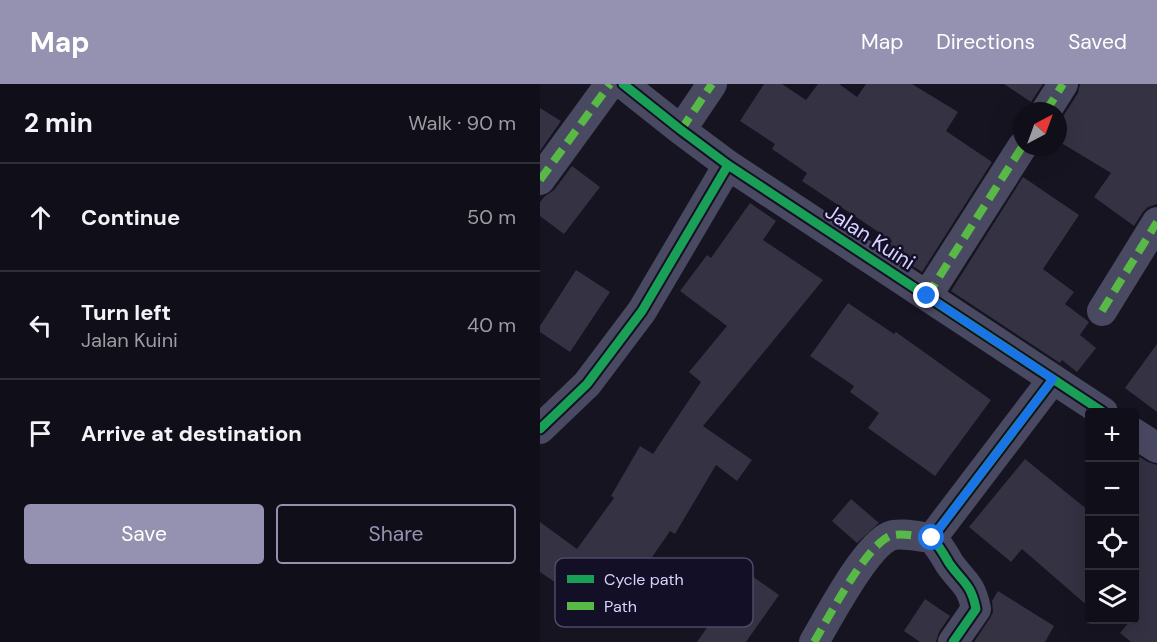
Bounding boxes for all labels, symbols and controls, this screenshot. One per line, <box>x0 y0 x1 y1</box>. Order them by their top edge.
text: Map <box>30 24 90 61</box>
text: Map <box>861 28 903 56</box>
text: Directions <box>936 28 1035 56</box>
text: Saved <box>1068 28 1127 56</box>
north arrow <box>1013 102 1067 156</box>
text: 2 min <box>24 106 93 140</box>
text: Walk · 90 m <box>408 110 516 136</box>
street label: Jalan Kuini <box>820 198 920 276</box>
icon: ahead <box>24 201 57 234</box>
text: Continue <box>81 203 180 232</box>
text: 50 m <box>467 204 516 230</box>
route end <box>913 282 939 308</box>
text: Turn left <box>81 298 171 327</box>
icon: left <box>24 309 57 342</box>
text: 40 m <box>467 312 516 338</box>
text: Jalan Kuini <box>81 327 178 353</box>
map controls <box>1085 408 1139 624</box>
button: + <box>1085 408 1139 462</box>
icon: arrive <box>24 417 57 450</box>
text: Arrive at destination <box>81 419 302 448</box>
button: − <box>1085 462 1139 516</box>
button: Save <box>24 504 264 564</box>
button: Share <box>276 504 516 564</box>
button: locate <box>1085 516 1139 570</box>
route start <box>918 524 944 550</box>
legend <box>555 558 753 627</box>
text: Cycle path <box>604 569 684 590</box>
button: layers <box>1085 570 1139 624</box>
text: Path <box>604 596 637 617</box>

